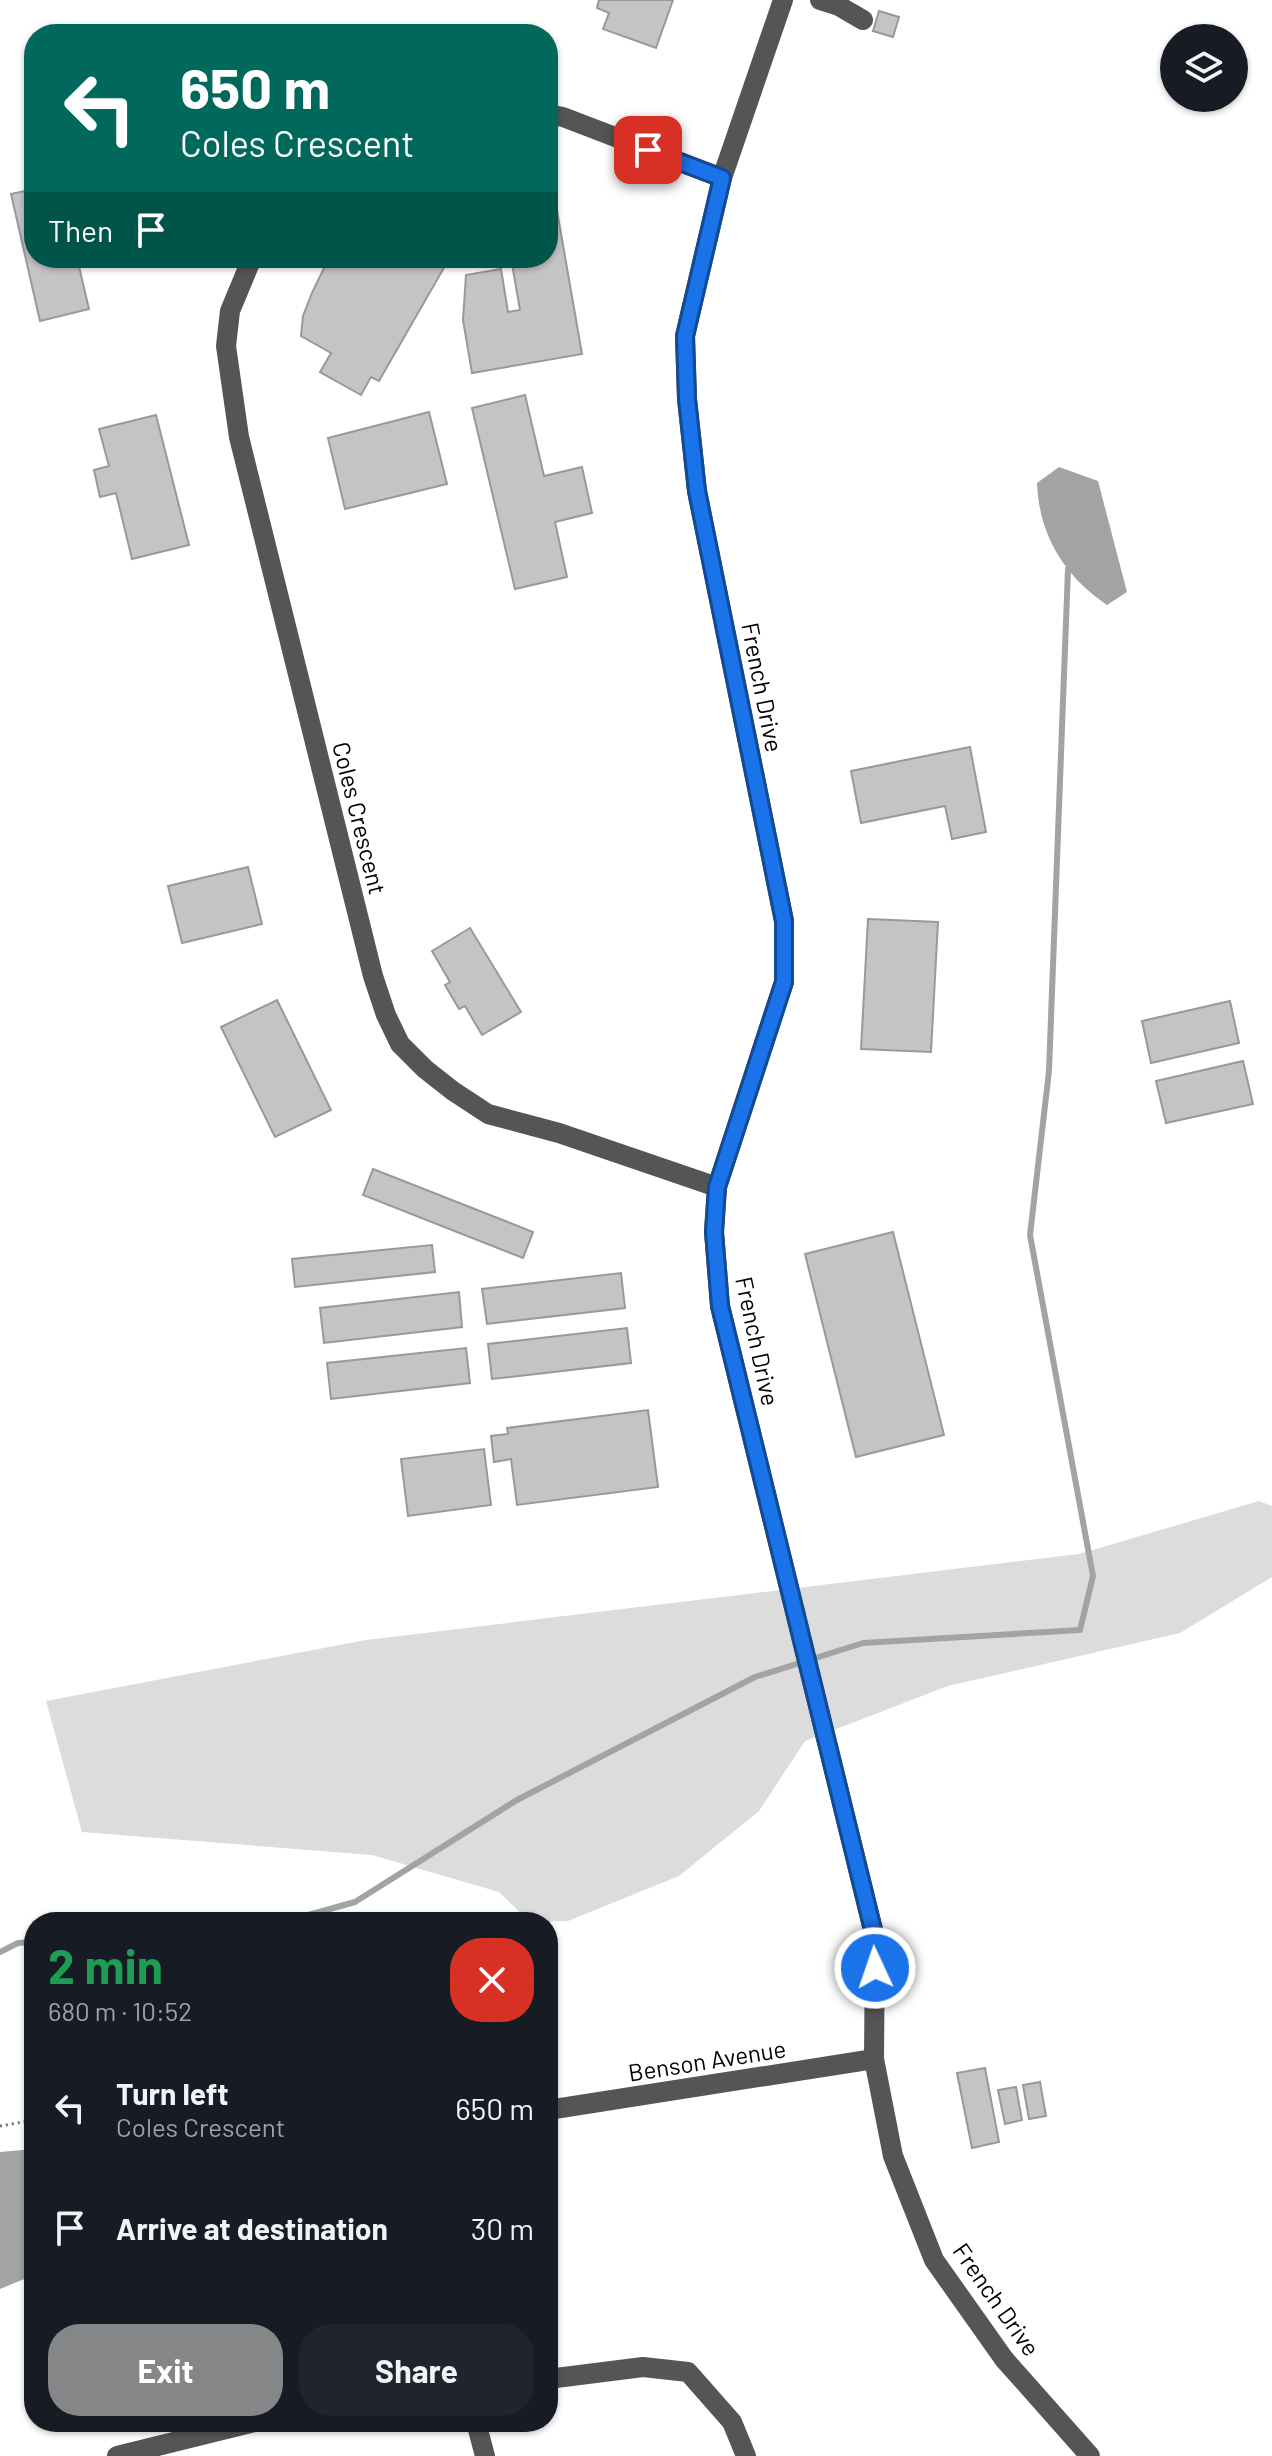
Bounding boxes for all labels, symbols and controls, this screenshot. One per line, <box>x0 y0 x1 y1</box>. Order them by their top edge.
map controls <box>1160 24 1248 112</box>
button: layers <box>1160 24 1248 112</box>
text: 650 m <box>180 53 330 120</box>
icon: left <box>48 56 152 160</box>
pin <box>614 116 682 184</box>
text: Coles Crescent <box>180 121 414 164</box>
icon: arrive <box>626 128 670 172</box>
icon: arrive <box>129 208 173 252</box>
text: Then <box>48 212 113 248</box>
street label: French Drive <box>736 620 790 754</box>
street label: Coles Crescent <box>327 739 393 897</box>
street label: French Drive <box>730 1274 786 1408</box>
position arrow <box>833 1926 917 2010</box>
text: 2 min <box>48 1936 163 1994</box>
button: close <box>450 1938 534 2022</box>
text: 680 m · 10:52 <box>48 1995 192 2026</box>
street label: Benson Avenue <box>626 2033 788 2087</box>
text: Turn left <box>116 2075 229 2111</box>
icon: left <box>48 2086 92 2130</box>
text: 650 m <box>455 2090 534 2126</box>
text: Coles Crescent <box>116 2111 285 2142</box>
icon: arrive <box>48 2206 92 2250</box>
text: Arrive at destination <box>116 2210 388 2246</box>
text: 30 m <box>471 2210 534 2246</box>
street label: French Drive <box>947 2237 1047 2361</box>
button: Exit <box>48 2324 283 2416</box>
button: Share <box>299 2324 534 2416</box>

